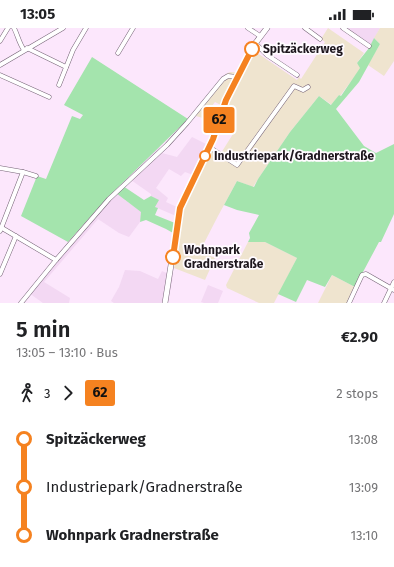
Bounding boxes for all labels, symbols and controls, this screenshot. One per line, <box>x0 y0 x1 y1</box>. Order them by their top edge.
text: 13:05 <box>20 5 55 23</box>
marker: Spitzäckerweg <box>244 41 260 57</box>
place label: Spitzäckerweg <box>263 42 343 56</box>
line badge: 62 <box>201 107 237 133</box>
text: 62 <box>212 111 226 128</box>
place label: Industriepark/Gradnerstraße <box>214 149 375 163</box>
marker: Industriepark/Gradnerstraße <box>199 150 211 162</box>
place label: Wohnpark Gradnerstraße <box>184 243 264 271</box>
marker: Wohnpark Gradnerstraße <box>165 249 181 265</box>
text: 5 min <box>16 316 71 343</box>
text: €2.90 <box>341 328 378 346</box>
text: 13:05 – 13:10 · Bus <box>16 345 118 360</box>
icon: walk <box>16 382 38 404</box>
icon: forward <box>57 382 79 404</box>
text: 62 <box>93 384 107 401</box>
text: 3 <box>44 386 51 401</box>
text: 2 stops <box>336 386 378 401</box>
text: Spitzäckerweg <box>46 430 146 448</box>
text: 13:08 <box>348 432 378 447</box>
text: Industriepark/Gradnerstraße <box>46 478 243 496</box>
text: 13:09 <box>349 480 378 495</box>
text: Wohnpark Gradnerstraße <box>46 526 219 544</box>
text: 13:10 <box>350 528 378 543</box>

